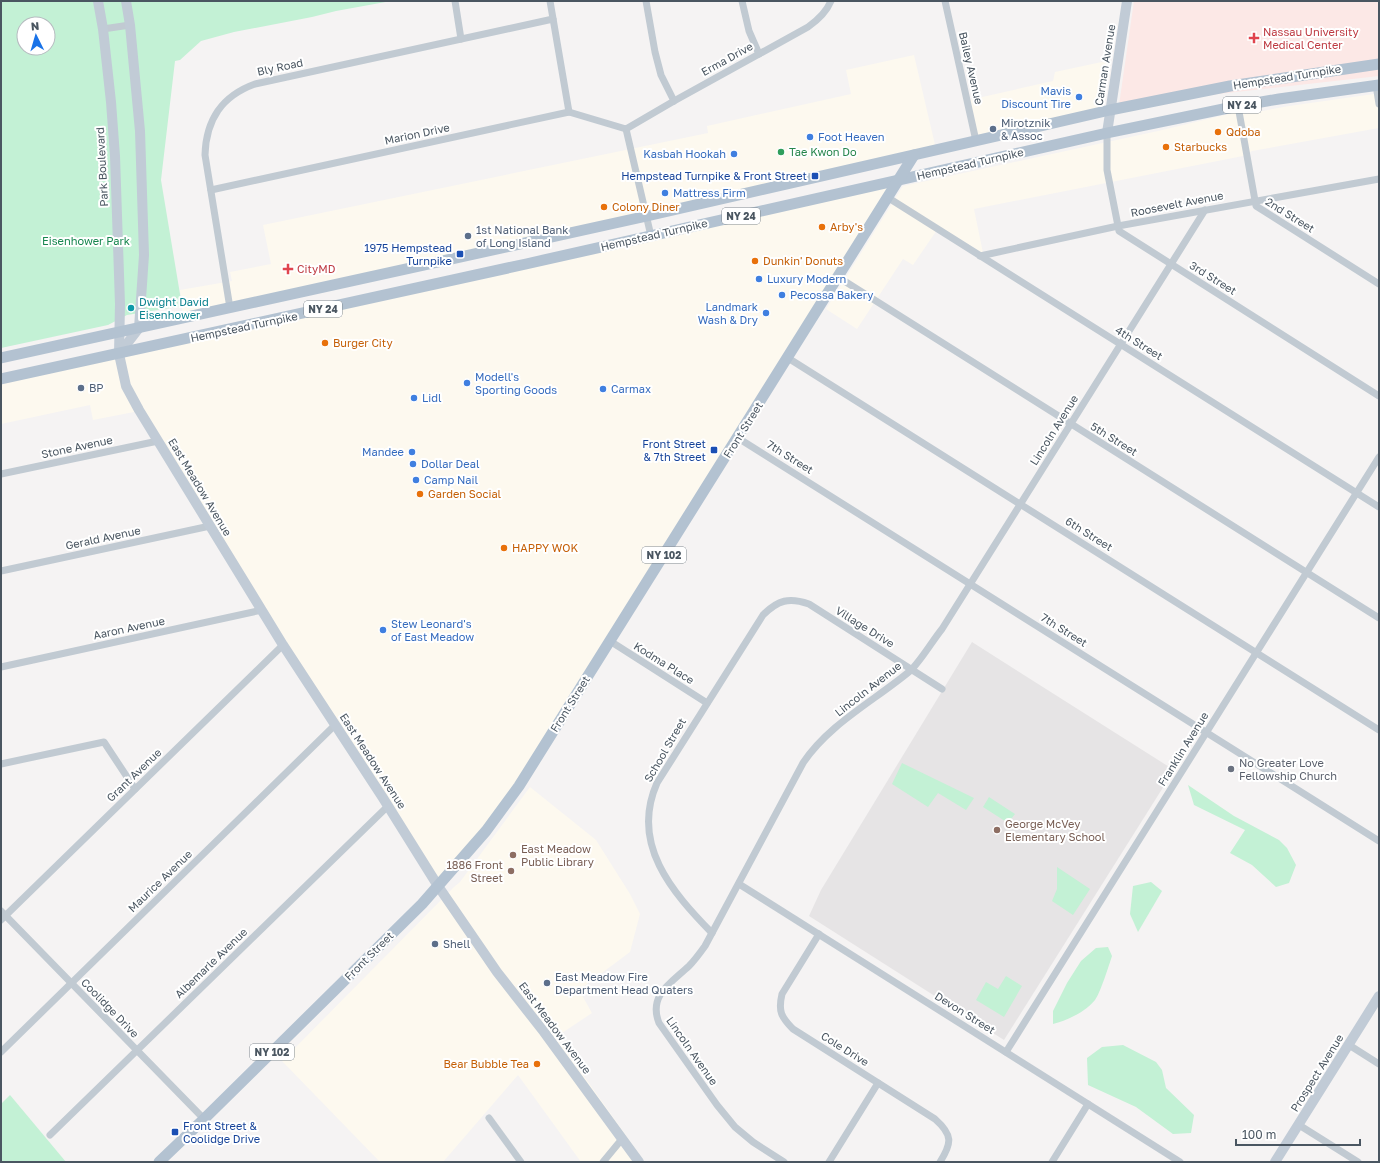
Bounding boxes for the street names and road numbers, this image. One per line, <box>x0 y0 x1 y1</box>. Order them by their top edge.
street label: Carman Avenue <box>1092 23 1117 107</box>
street label: Bailey Avenue <box>957 30 986 105</box>
street label: Erma Drive <box>699 39 755 78</box>
street label: Bly Road <box>256 55 304 78</box>
street label: Hempstead Turnpike <box>1232 62 1342 91</box>
road number: NY 24 <box>1223 97 1261 113</box>
street label: Marion Drive <box>383 120 451 147</box>
street label: Park Boulevard <box>93 127 110 207</box>
street label: Hempstead Turnpike <box>915 145 1025 182</box>
street label: Roosevelt Avenue <box>1129 188 1224 219</box>
street label: 2nd Street <box>1263 194 1317 235</box>
road number: NY 24 <box>722 208 760 224</box>
street label: Hempstead Turnpike <box>599 216 709 253</box>
street label: 3rd Street <box>1187 258 1239 297</box>
road number: NY 24 <box>304 301 342 317</box>
street label: Hempstead Turnpike <box>189 309 299 344</box>
street label: 4th Street <box>1113 323 1165 362</box>
street label: Lincoln Avenue <box>1027 392 1080 467</box>
street label: Front Street <box>720 399 765 460</box>
street label: 5th Street <box>1088 419 1140 458</box>
street label: Stone Avenue <box>40 433 114 460</box>
street label: East Meadow Avenue <box>166 436 235 538</box>
street label: 7th Street <box>765 437 816 476</box>
street label: 6th Street <box>1063 514 1115 553</box>
street label: Gerald Avenue <box>64 523 142 552</box>
road number: NY 102 <box>642 547 686 563</box>
street label: Village Drive <box>834 603 897 650</box>
street label: 7th Street <box>1039 610 1090 649</box>
street label: Aaron Avenue <box>92 614 166 641</box>
street label: Kodma Place <box>632 639 697 686</box>
street label: Lincoln Avenue <box>832 659 903 718</box>
street label: Front Street <box>547 673 592 734</box>
street label: Franklin Avenue <box>1155 709 1211 788</box>
street label: East Meadow Avenue <box>338 710 409 811</box>
street label: School Street <box>641 715 688 784</box>
street label: Grant Avenue <box>104 745 164 804</box>
street label: Maurice Avenue <box>125 847 194 914</box>
street label: Albemarle Avenue <box>172 925 249 1000</box>
street label: Front Street <box>342 929 396 983</box>
street label: Coolidge Drive <box>79 975 142 1040</box>
street label: East Meadow Avenue <box>517 979 594 1076</box>
street label: Devon Street <box>933 989 998 1036</box>
street label: Lincoln Avenue <box>664 1014 721 1087</box>
street label: Cole Drive <box>819 1029 872 1068</box>
street label: Prospect Avenue <box>1287 1032 1346 1114</box>
road number: NY 102 <box>250 1044 294 1060</box>

